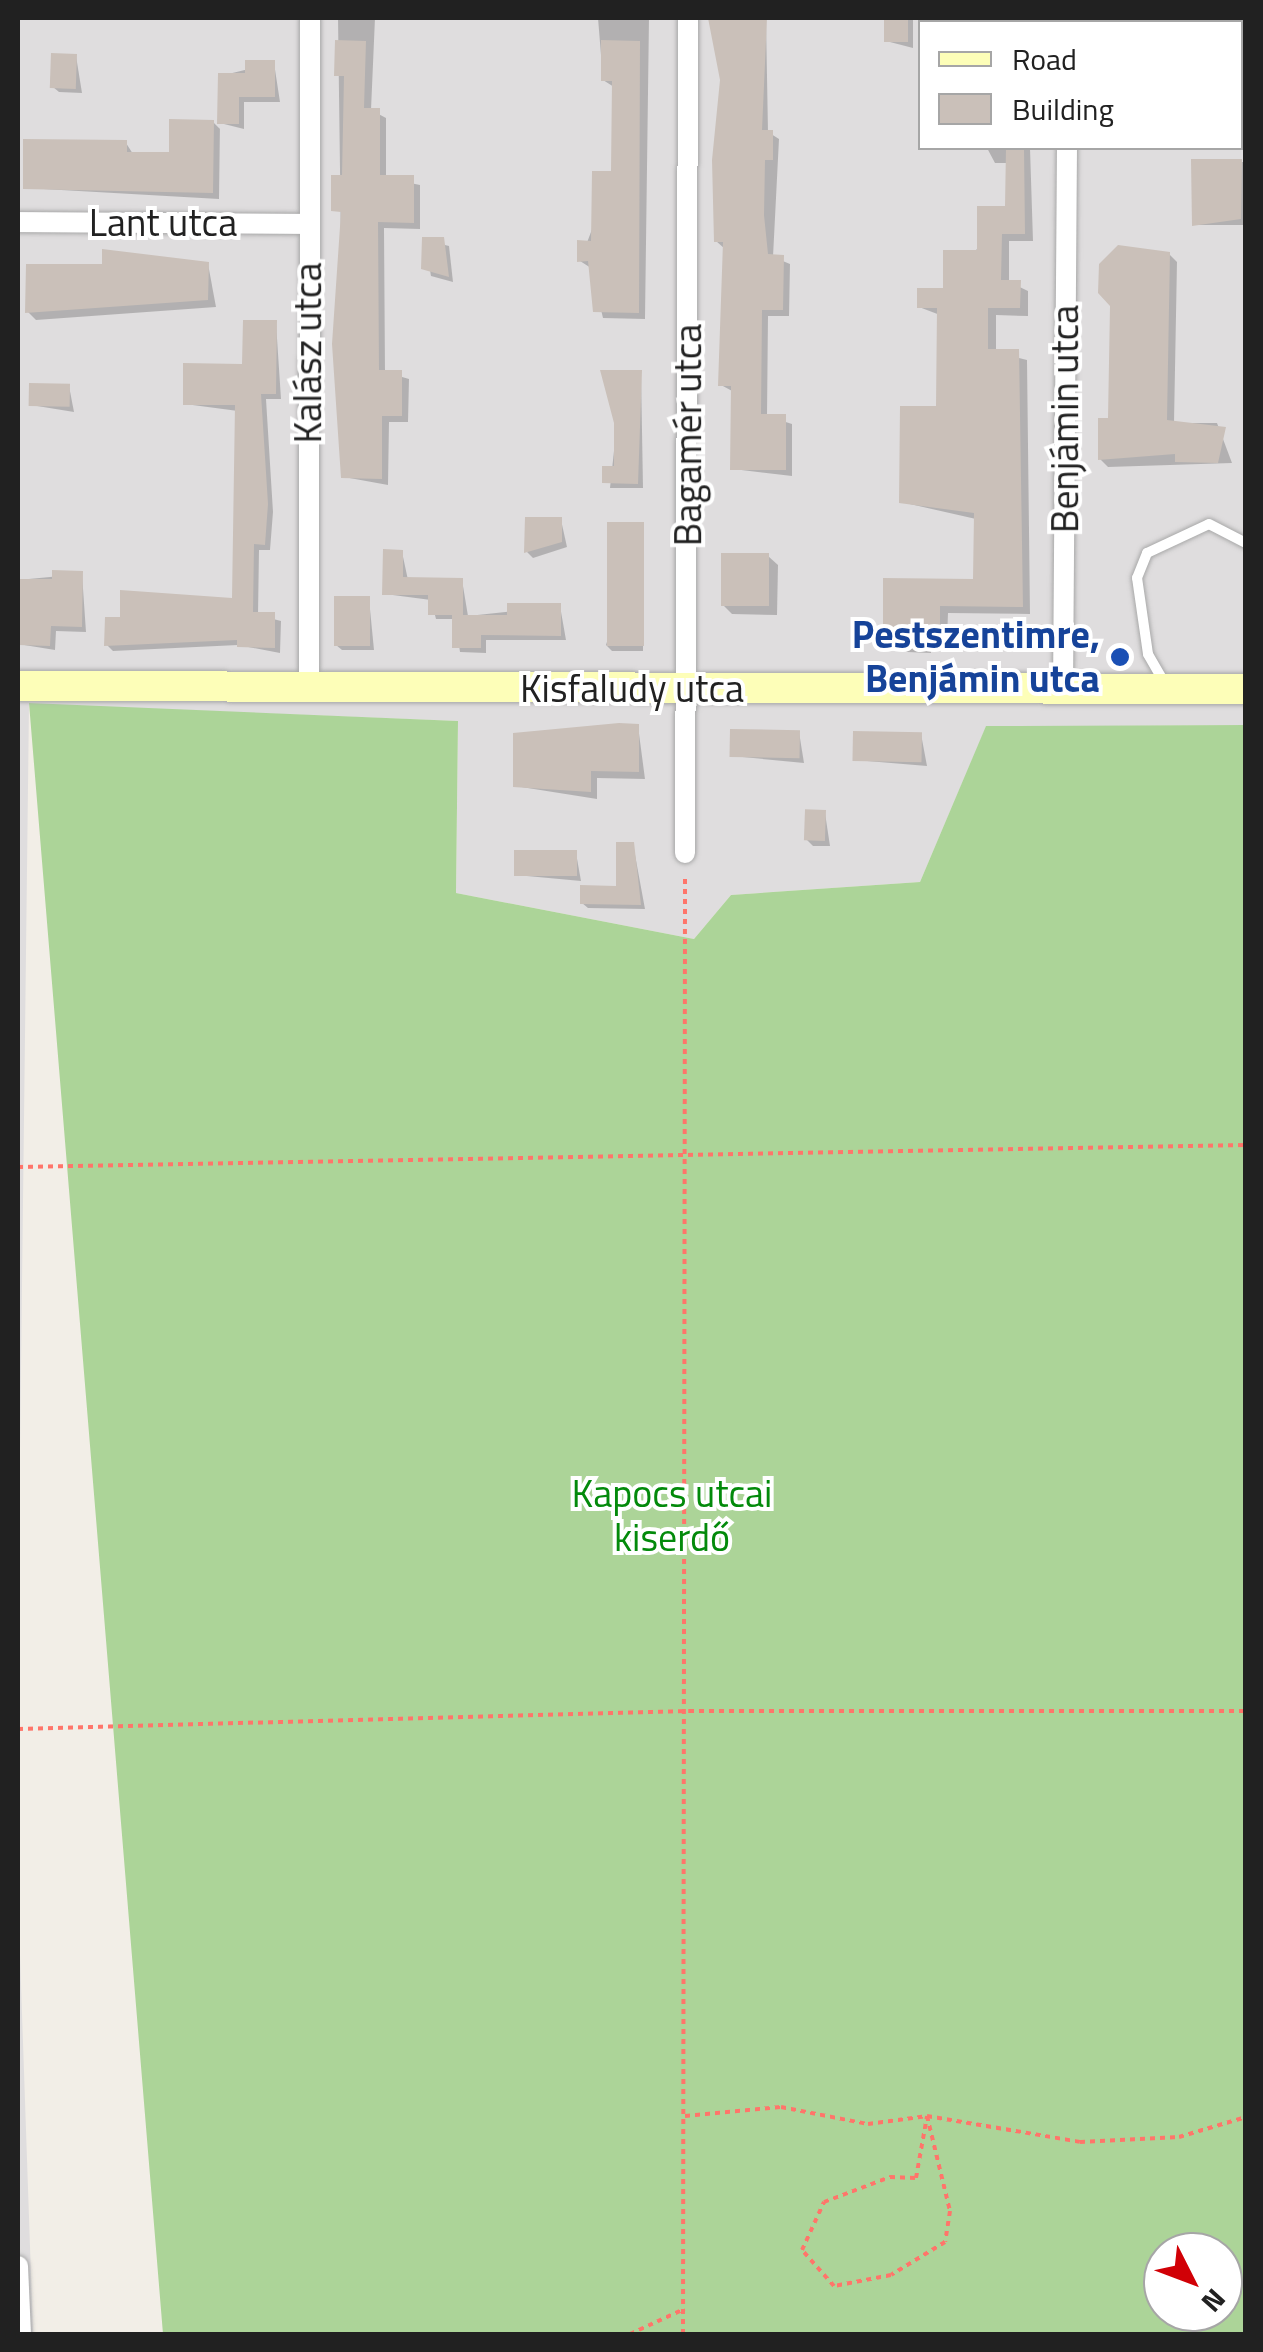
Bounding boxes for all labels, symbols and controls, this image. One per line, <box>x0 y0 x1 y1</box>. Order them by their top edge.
legend <box>918 20 1243 150</box>
text: Road <box>1012 36 1077 82</box>
text: Building <box>1012 86 1114 132</box>
street label: Lant utca <box>89 200 237 246</box>
street label: Kalász utca <box>285 263 331 443</box>
street label: Benjámin utca <box>1042 305 1088 533</box>
street label: Bagamér utca <box>665 324 711 546</box>
place label: Pestszentimre, Benjámin utca <box>852 612 1100 702</box>
marker: Pestszentimre, Benjámin utca <box>1109 646 1131 668</box>
street label: Kisfaludy utca <box>520 666 744 712</box>
park label: Kapocs utcai kiserdő <box>572 1471 772 1560</box>
north arrow <box>1143 2232 1243 2332</box>
text: N <box>1192 2279 1237 2323</box>

